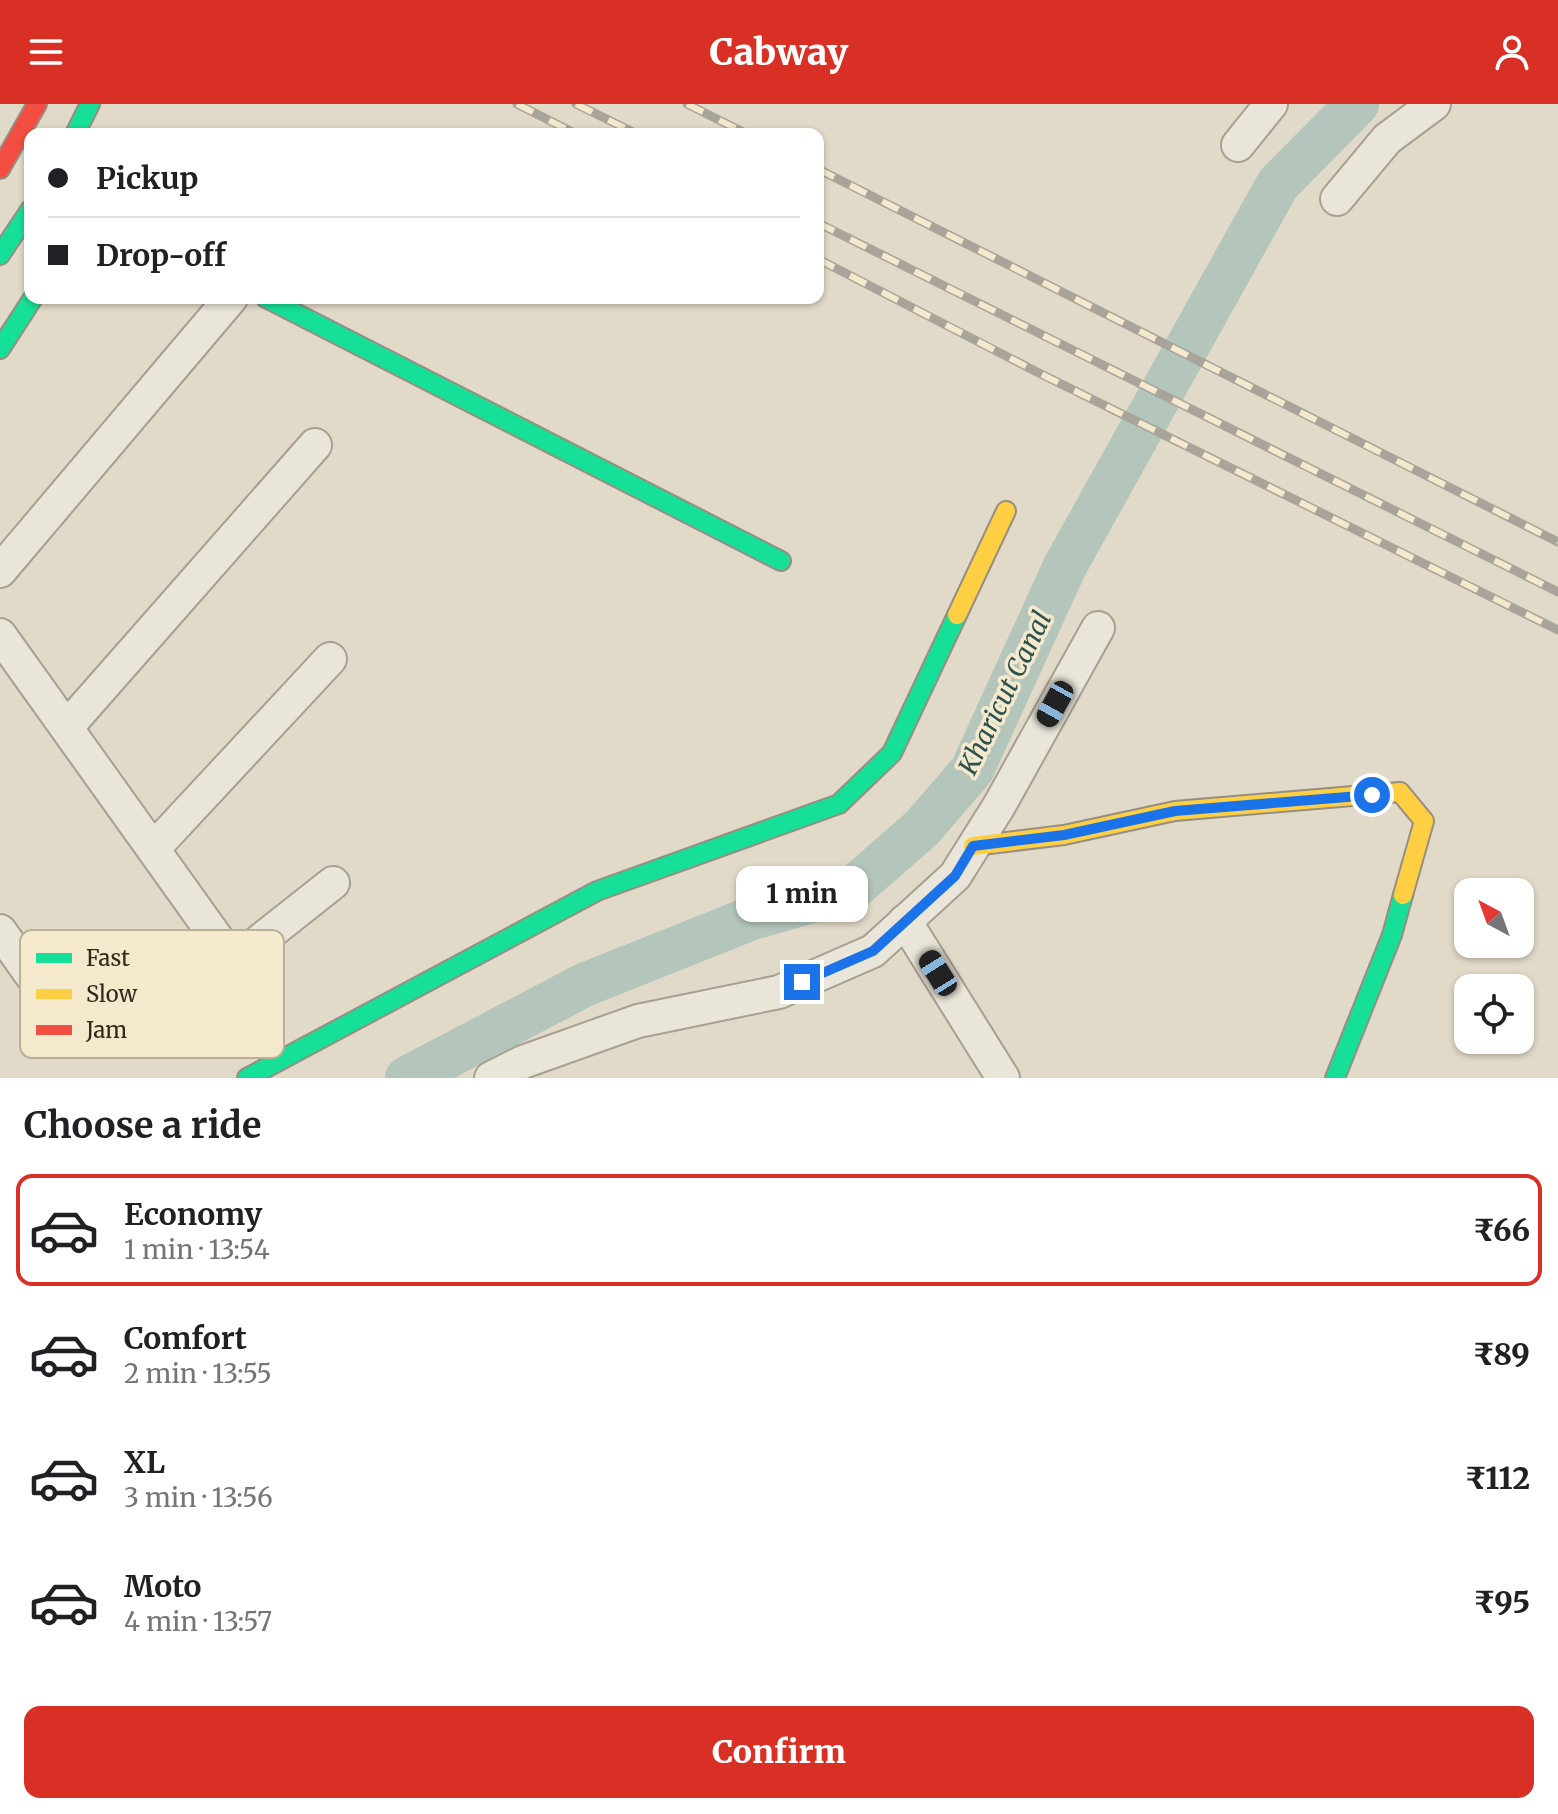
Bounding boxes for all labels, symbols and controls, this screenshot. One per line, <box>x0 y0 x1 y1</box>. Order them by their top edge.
icon: menu <box>24 30 68 74</box>
text: Cabway <box>710 30 848 75</box>
icon: person <box>1490 30 1534 74</box>
text: Pickup <box>96 159 198 197</box>
text: Drop-off <box>96 236 226 274</box>
water label: Kharicut Canal <box>950 606 1058 781</box>
car <box>1033 677 1077 731</box>
route start <box>1354 777 1390 813</box>
callout: 1 min <box>736 866 868 922</box>
text: 1 min <box>766 877 838 910</box>
north arrow <box>1454 878 1534 958</box>
map controls <box>1454 878 1534 1054</box>
legend <box>20 930 284 1058</box>
text: Fast <box>86 944 130 972</box>
car <box>915 946 961 1000</box>
route end <box>784 964 820 1000</box>
button: locate <box>1454 974 1534 1054</box>
text: Slow <box>86 980 137 1008</box>
text: Jam <box>85 1016 127 1044</box>
text: Choose a ride <box>24 1103 261 1148</box>
icon: car <box>28 1194 100 1266</box>
text: Economy <box>124 1195 262 1233</box>
text: ₹66 <box>1473 1211 1530 1249</box>
text: 1 min · 13:54 <box>124 1233 270 1266</box>
icon: car <box>28 1318 100 1390</box>
text: Comfort <box>124 1319 247 1357</box>
text: ₹89 <box>1473 1335 1530 1373</box>
text: 2 min · 13:55 <box>124 1357 272 1390</box>
icon: car <box>28 1442 100 1514</box>
text: XL <box>124 1443 165 1481</box>
text: ₹112 <box>1465 1459 1530 1497</box>
text: 3 min · 13:56 <box>124 1481 273 1514</box>
icon: car <box>28 1566 100 1638</box>
text: Moto <box>124 1567 202 1605</box>
text: ₹95 <box>1473 1583 1530 1621</box>
text: 4 min · 13:57 <box>124 1605 272 1638</box>
button: Confirm <box>24 1706 1534 1798</box>

